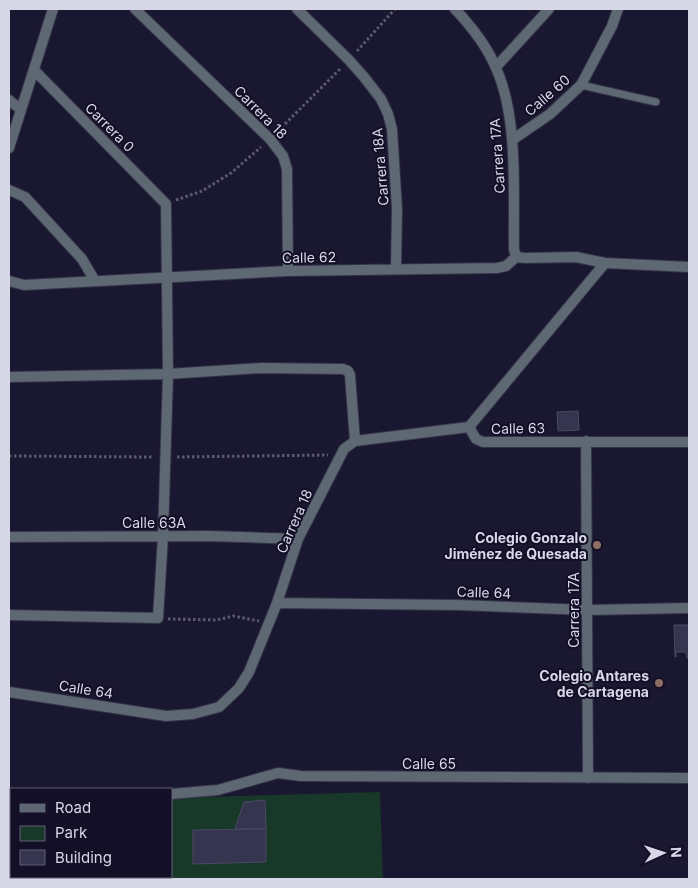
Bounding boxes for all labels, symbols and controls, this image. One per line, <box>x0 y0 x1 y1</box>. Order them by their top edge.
street label: Calle 60 <box>521 71 573 119</box>
street label: Carrera 18 <box>231 82 291 142</box>
street label: Carrera 0 <box>82 99 138 155</box>
street label: Carrera 17A <box>486 117 508 194</box>
street label: Carrera 18A <box>368 127 392 207</box>
street label: Calle 62 <box>282 248 336 266</box>
street label: Calle 63 <box>491 419 545 437</box>
street label: Carrera 18 <box>272 486 316 556</box>
street label: Calle 63A <box>122 514 186 531</box>
place label: Colegio Gonzalo Jiménez de Quesada <box>444 529 587 562</box>
marker: Colegio Gonzalo Jiménez de Quesada <box>591 539 603 551</box>
street label: Carrera 17A <box>565 572 582 648</box>
street label: Calle 64 <box>456 583 512 601</box>
place label: Colegio Antares de Cartagena <box>539 667 649 700</box>
street label: Calle 64 <box>58 676 114 702</box>
marker: Colegio Antares de Cartagena <box>653 677 665 689</box>
street label: Calle 65 <box>402 755 456 772</box>
legend <box>10 788 172 878</box>
text: Road <box>55 798 91 817</box>
text: Park <box>55 823 88 842</box>
north arrow <box>638 828 688 878</box>
text: N <box>668 847 685 858</box>
text: Building <box>55 848 112 867</box>

